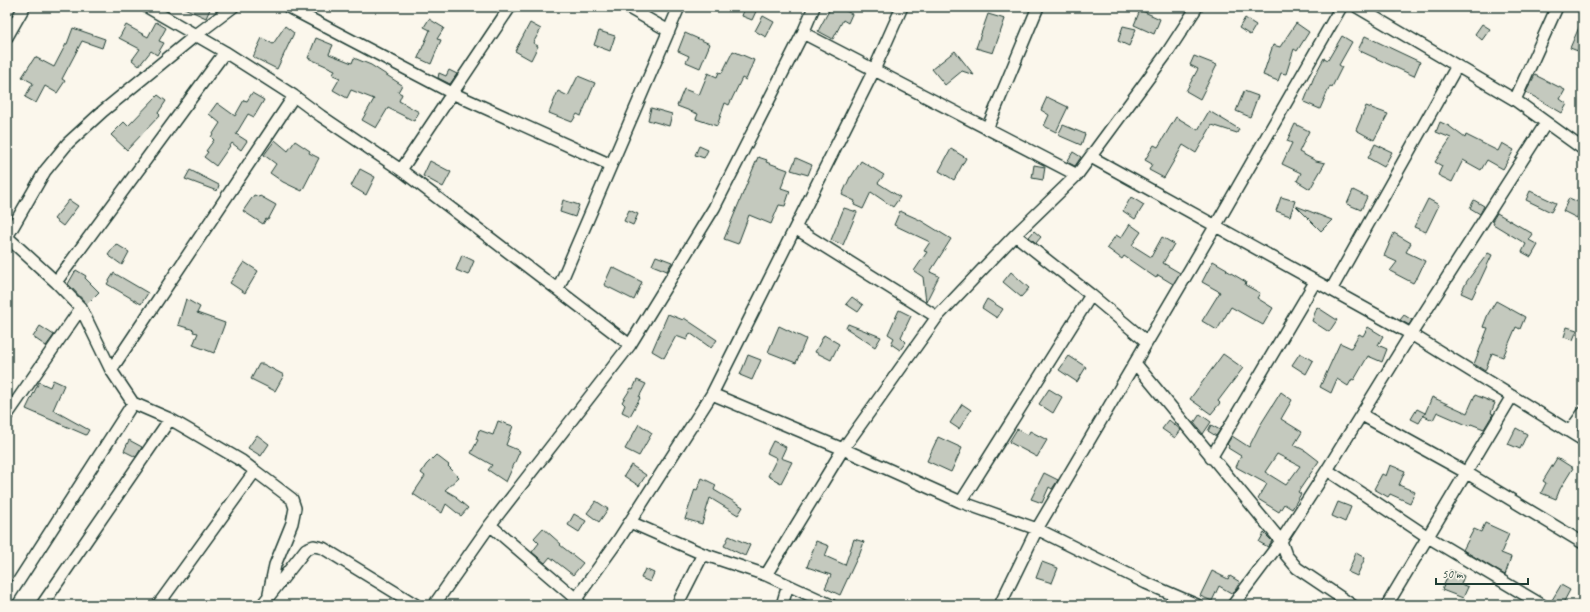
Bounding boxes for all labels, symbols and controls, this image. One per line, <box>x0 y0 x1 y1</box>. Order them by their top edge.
scale bar <box>1436 560 1528 586</box>
text: 50 m <box>1442 566 1464 582</box>

